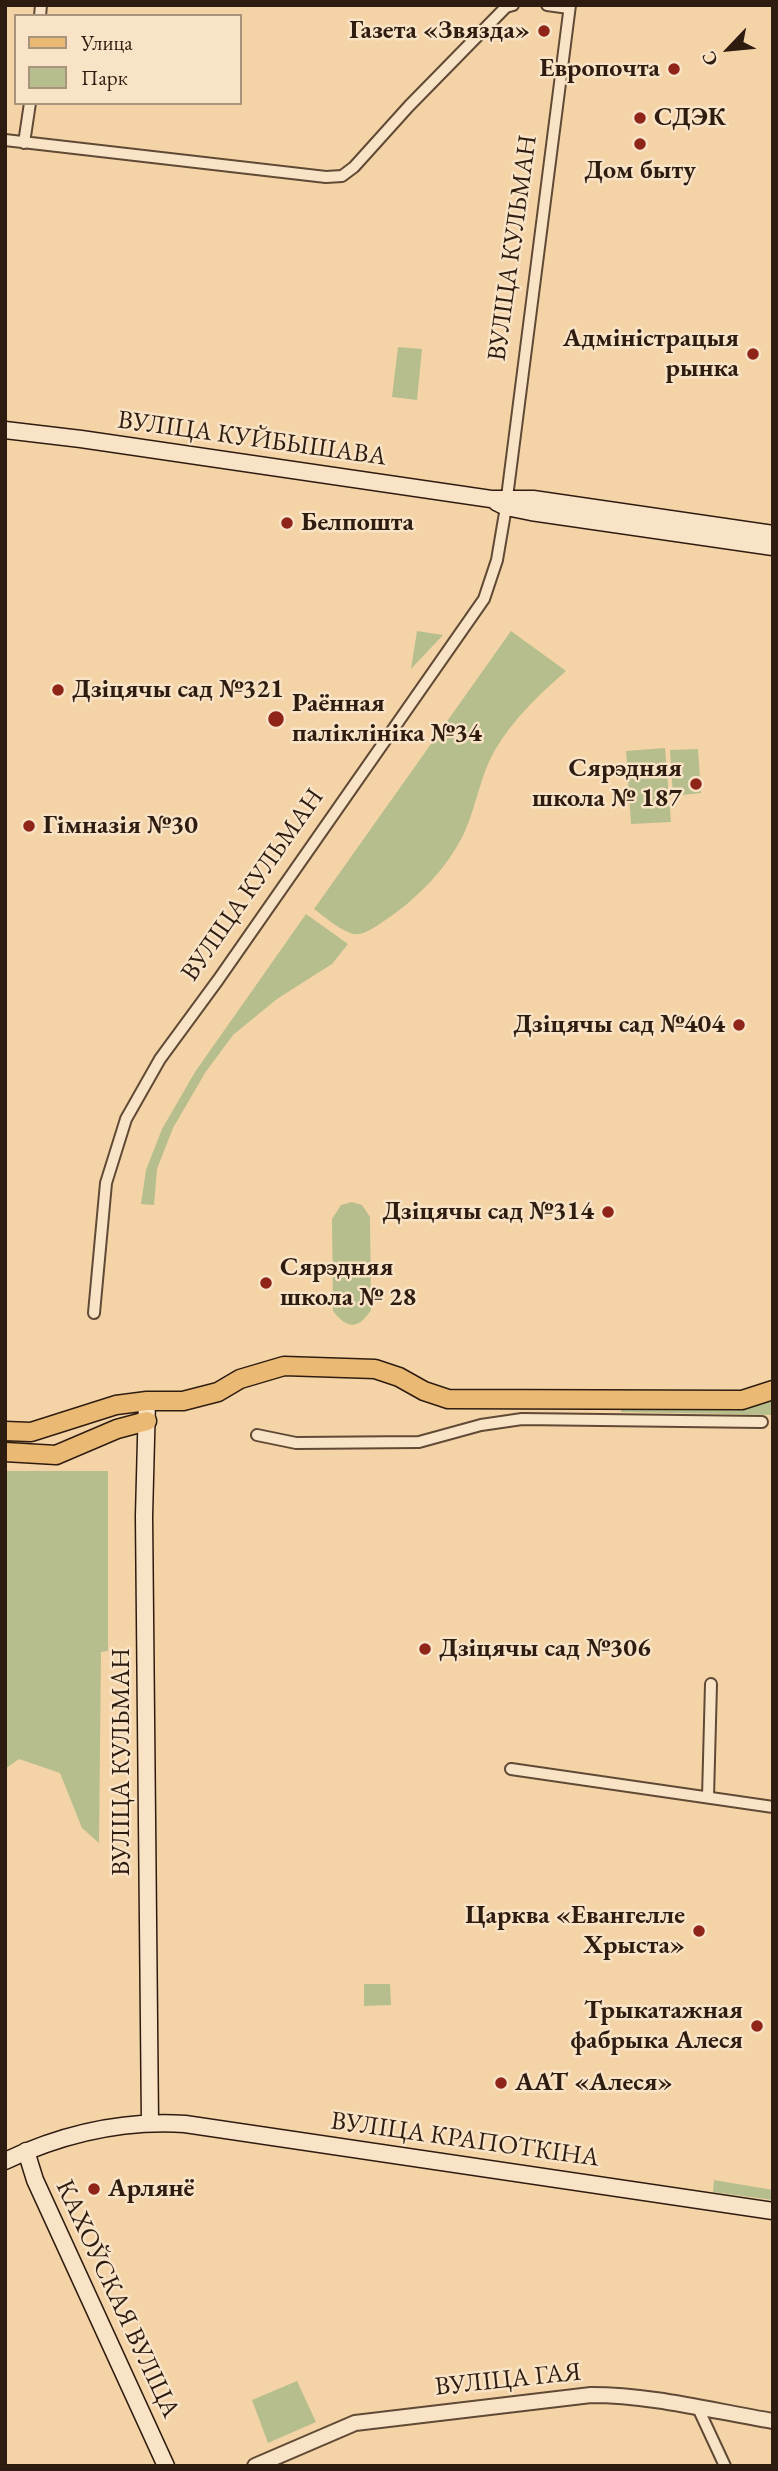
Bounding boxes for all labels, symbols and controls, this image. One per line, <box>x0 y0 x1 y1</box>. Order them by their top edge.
legend <box>14 14 242 105</box>
north arrow <box>694 14 764 84</box>
place label: Газета «Звязда» <box>349 15 530 47</box>
marker: Газета «Звязда» <box>536 23 552 39</box>
text: Улица <box>81 29 133 56</box>
text: С <box>695 47 724 70</box>
place label: Европочта <box>540 53 660 85</box>
marker: Европочта <box>666 61 682 77</box>
text: Парк <box>81 64 128 91</box>
place label: СДЭК <box>654 102 726 134</box>
marker: СДЭК <box>632 110 648 126</box>
street label: ВУЛІЦА КУЛЬМАН <box>482 133 544 363</box>
marker: Дом быту <box>632 136 648 152</box>
place label: Дом быту <box>584 155 696 187</box>
place label: Адміністрацыя рынка <box>563 323 739 384</box>
marker: Адміністрацыя рынка <box>745 346 761 362</box>
street label: ВУЛІЦА КУЙБЫШАВА <box>116 405 388 473</box>
place label: Белпошта <box>301 507 414 539</box>
marker: Белпошта <box>279 515 295 531</box>
place label: Дзіцячы сад №321 <box>72 674 284 706</box>
marker: Дзіцячы сад №321 <box>50 682 66 698</box>
place label: Раённая паліклініка №34 <box>292 688 482 750</box>
marker: Раённая паліклініка №34 <box>266 709 286 729</box>
place label: Сярэдняя школа № 187 <box>532 753 682 814</box>
marker: Сярэдняя школа № 187 <box>688 776 704 792</box>
street label: ВУЛІЦА КУЛЬМАН <box>175 783 331 987</box>
place label: Гімназія №30 <box>43 810 198 842</box>
marker: Гімназія №30 <box>21 818 37 834</box>
place label: Дзіцячы сад №404 <box>513 1009 725 1041</box>
marker: Дзіцячы сад №404 <box>731 1017 747 1033</box>
place label: Дзіцячы сад №314 <box>382 1196 594 1228</box>
marker: Дзіцячы сад №314 <box>600 1204 616 1220</box>
place label: Сярэдняя школа № 28 <box>280 1252 416 1314</box>
marker: Сярэдняя школа № 28 <box>258 1275 274 1291</box>
place label: Дзіцячы сад №306 <box>439 1633 651 1665</box>
marker: Дзіцячы сад №306 <box>417 1641 433 1657</box>
street label: ВУЛІЦА КУЛЬМАН <box>106 1648 138 1876</box>
place label: Царква «Евангелле Хрыста» <box>465 1900 685 1962</box>
marker: Царква «Евангелле Хрыста» <box>691 1923 707 1939</box>
place label: Трыкатажная фабрыка Алеся <box>570 1995 743 2056</box>
marker: Трыкатажная фабрыка Алеся <box>749 2018 765 2034</box>
place label: ААТ «Алеся» <box>515 2067 673 2099</box>
marker: ААТ «Алеся» <box>493 2075 509 2091</box>
street label: ВУЛІЦА КРАПОТКІНА <box>329 2106 601 2174</box>
place label: Арлянё <box>108 2173 194 2205</box>
street label: КАХОЎСКАЯ ВУЛІЦА <box>48 2175 186 2423</box>
marker: Арлянё <box>86 2181 102 2197</box>
street label: ВУЛІЦА ГАЯ <box>433 2357 583 2403</box>

